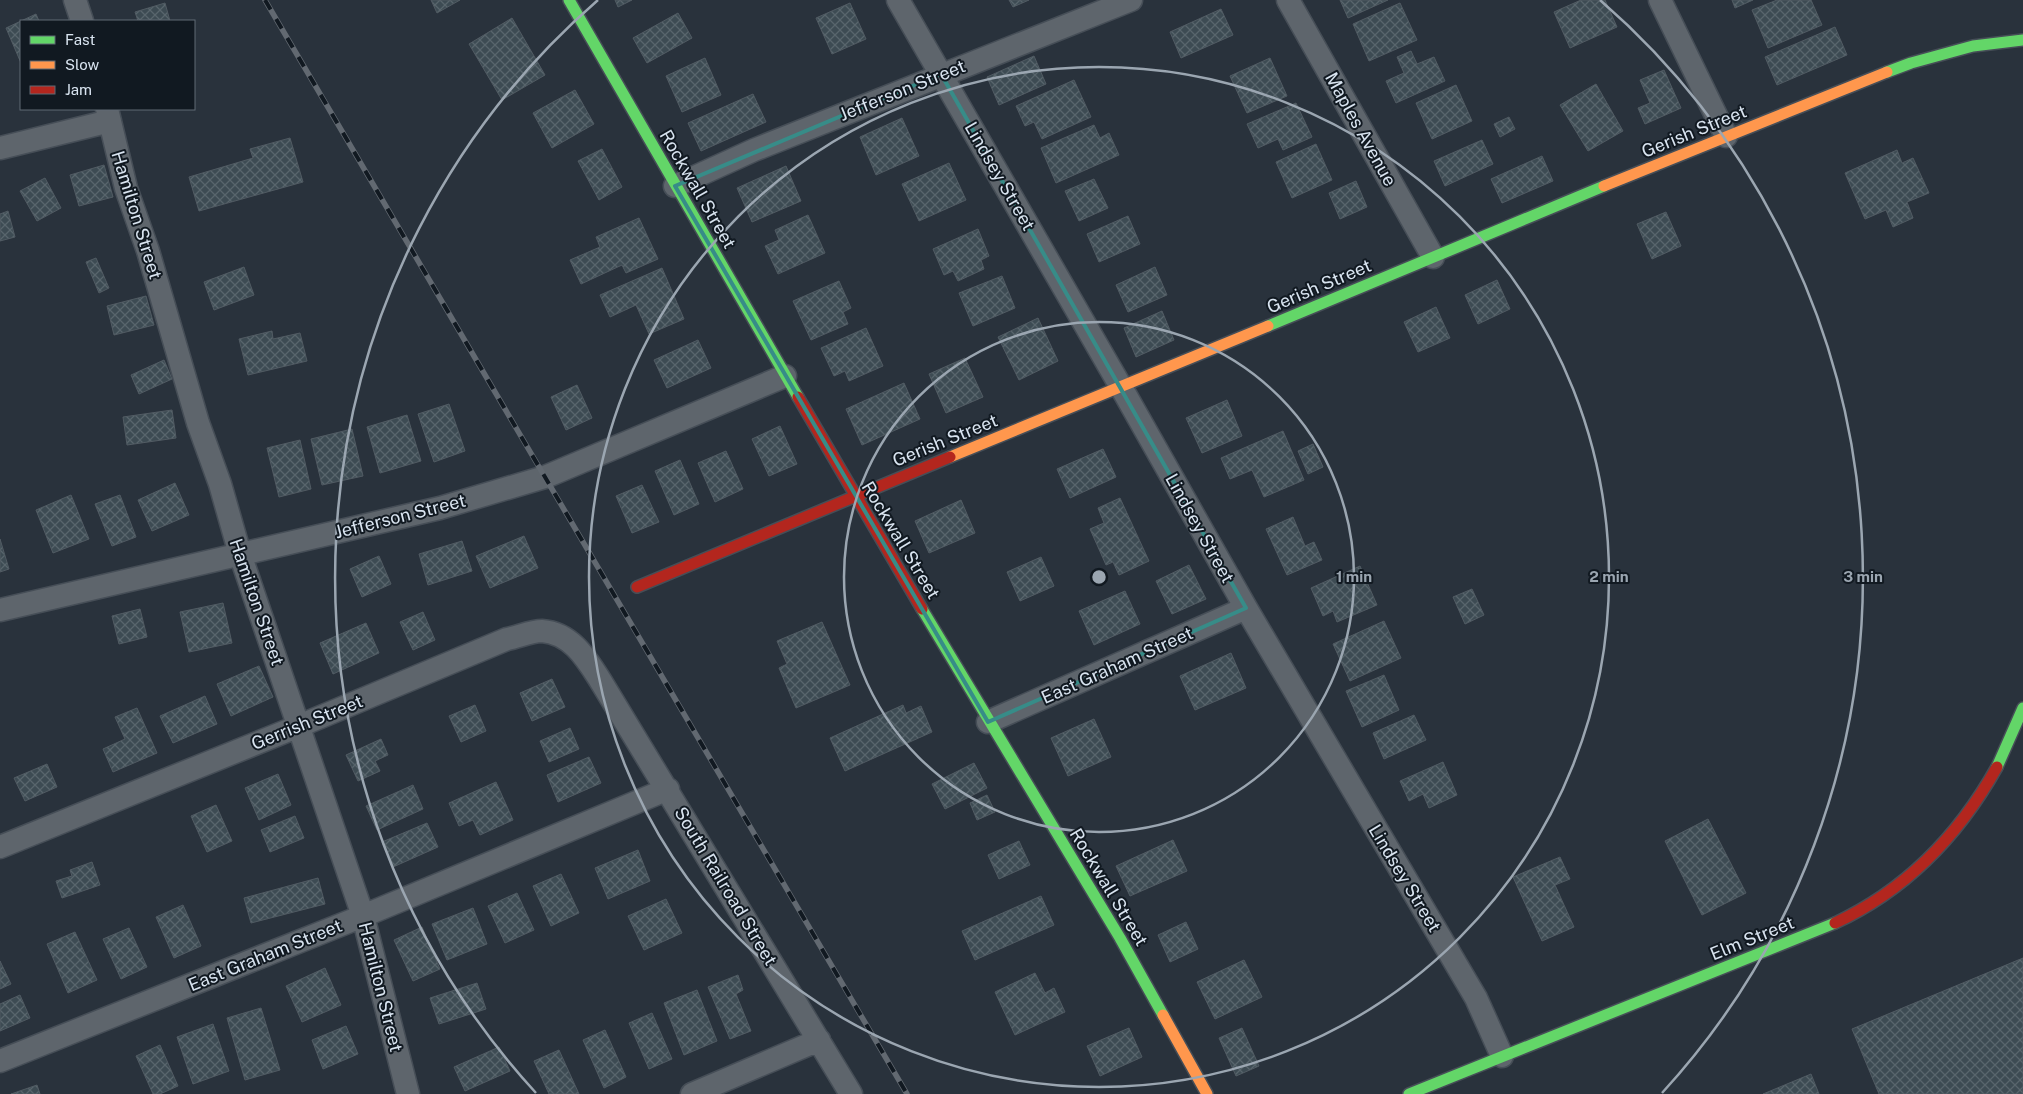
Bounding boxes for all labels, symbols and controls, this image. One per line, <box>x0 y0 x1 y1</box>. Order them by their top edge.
legend <box>20 20 195 110</box>
text: Fast <box>65 31 95 48</box>
street label: Jefferson Street <box>836 55 968 125</box>
text: Slow <box>65 56 100 73</box>
street label: Maples Avenue <box>1321 68 1401 190</box>
text: Jam <box>65 81 92 98</box>
street label: Gerish Street <box>1638 100 1750 162</box>
street label: Lindsey Street <box>960 118 1040 234</box>
street label: Rockwall Street <box>656 126 740 252</box>
street label: Hamilton Street <box>108 148 166 282</box>
street label: Gerish Street <box>1264 255 1374 317</box>
street label: Gerish Street <box>889 409 1001 471</box>
street label: Lindsey Street <box>1161 470 1239 586</box>
street label: Rockwall Street <box>858 477 944 603</box>
street label: Jefferson Street <box>332 490 468 542</box>
street label: Hamilton Street <box>225 536 289 668</box>
centre of rings <box>1090 568 1108 586</box>
text: 1 min <box>1336 568 1372 585</box>
text: 2 min <box>1589 568 1629 585</box>
text: 3 min <box>1843 568 1883 585</box>
street label: East Graham Street <box>1038 622 1196 708</box>
street label: Gerrish Street <box>248 690 366 754</box>
street label: South Railroad Street <box>670 803 782 969</box>
street label: Lindsey Street <box>1365 820 1445 936</box>
street label: Rockwall Street <box>1066 824 1152 950</box>
street label: Elm Street <box>1707 912 1797 964</box>
street label: East Graham Street <box>185 915 345 995</box>
street label: Hamilton Street <box>355 920 407 1054</box>

